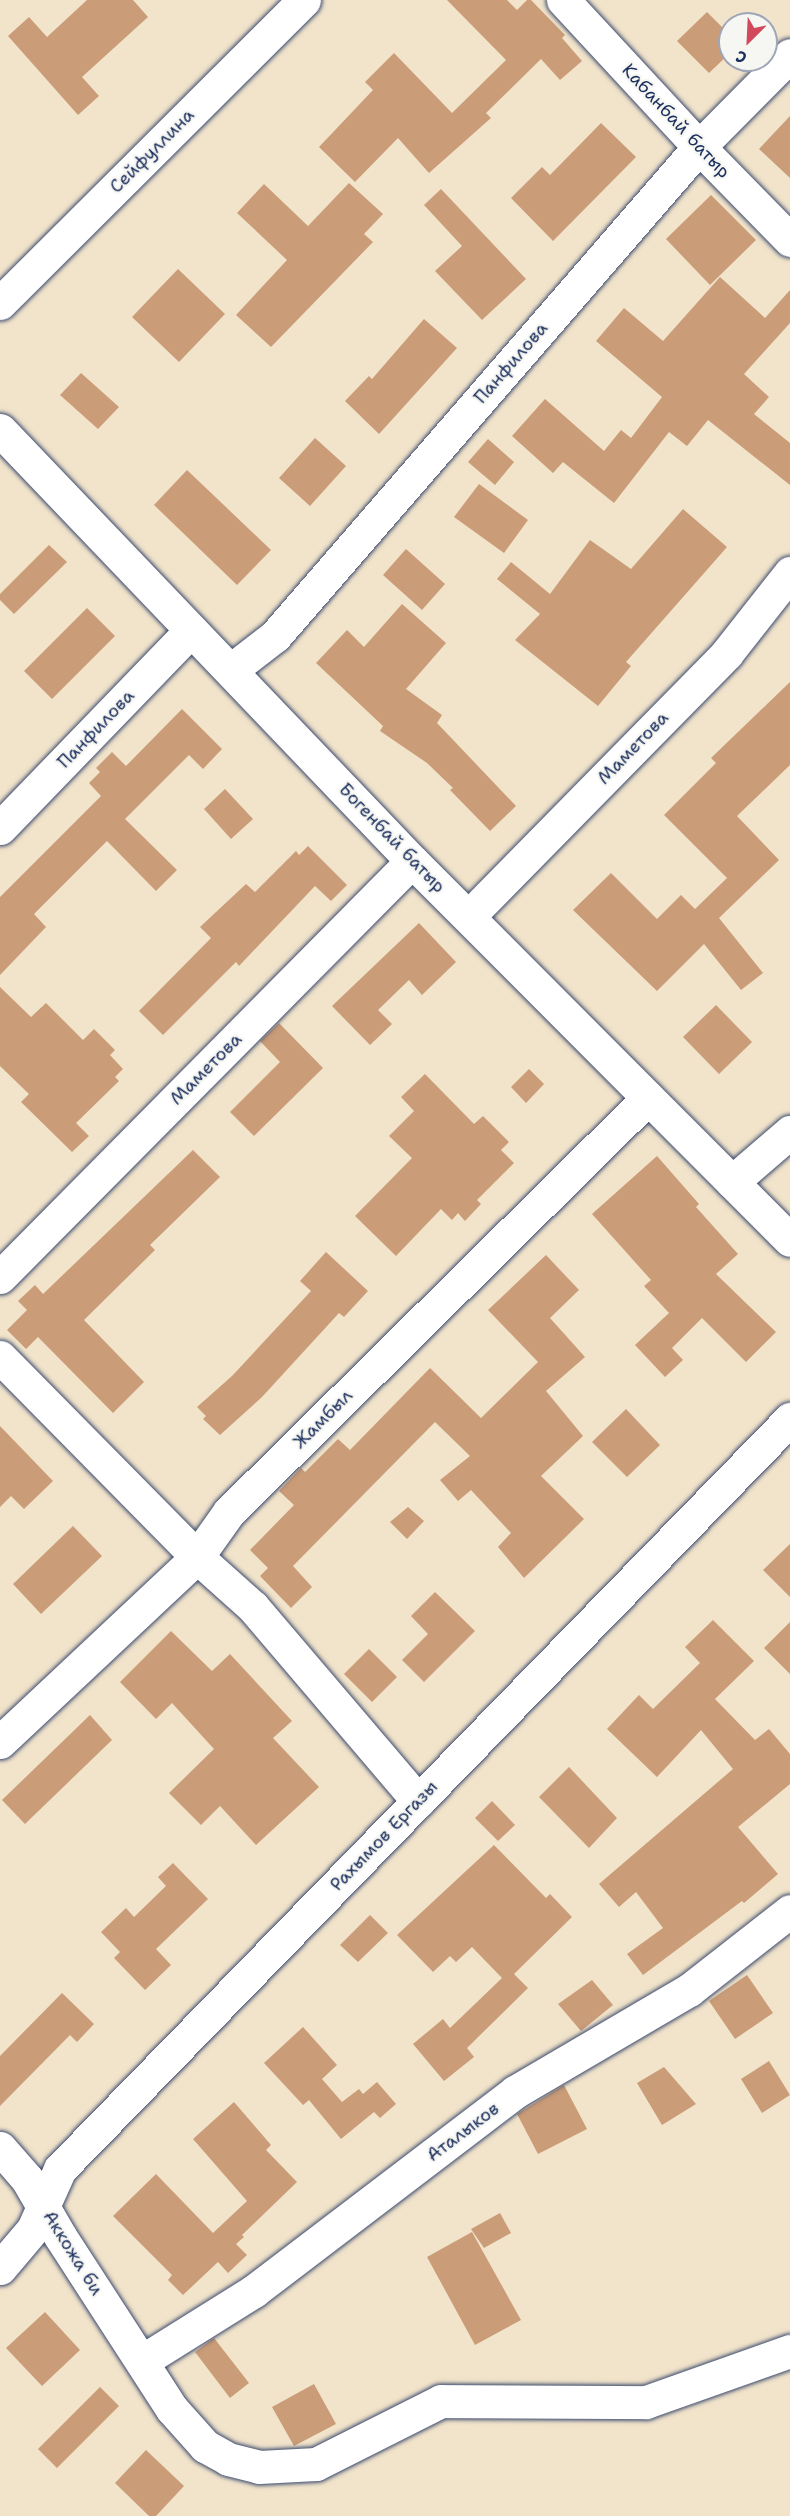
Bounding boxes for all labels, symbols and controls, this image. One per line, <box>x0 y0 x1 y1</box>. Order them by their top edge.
north arrow <box>718 12 778 72</box>
text: С <box>733 45 750 69</box>
street label: Кабанбай батыр <box>617 59 735 183</box>
street label: Сейфуллина <box>105 104 199 198</box>
street label: Панфилова <box>470 318 552 408</box>
street label: Панфилова <box>53 685 139 773</box>
street label: Маметова <box>593 707 673 789</box>
street label: Богенбай батыр <box>334 779 450 897</box>
street label: Маметова <box>166 1029 246 1109</box>
street label: Жамбыл <box>289 1385 357 1453</box>
street label: Рахымов Ергазы <box>326 1776 442 1896</box>
street label: Аталыков <box>423 2098 503 2166</box>
street label: Аккожа би <box>38 2207 108 2299</box>

